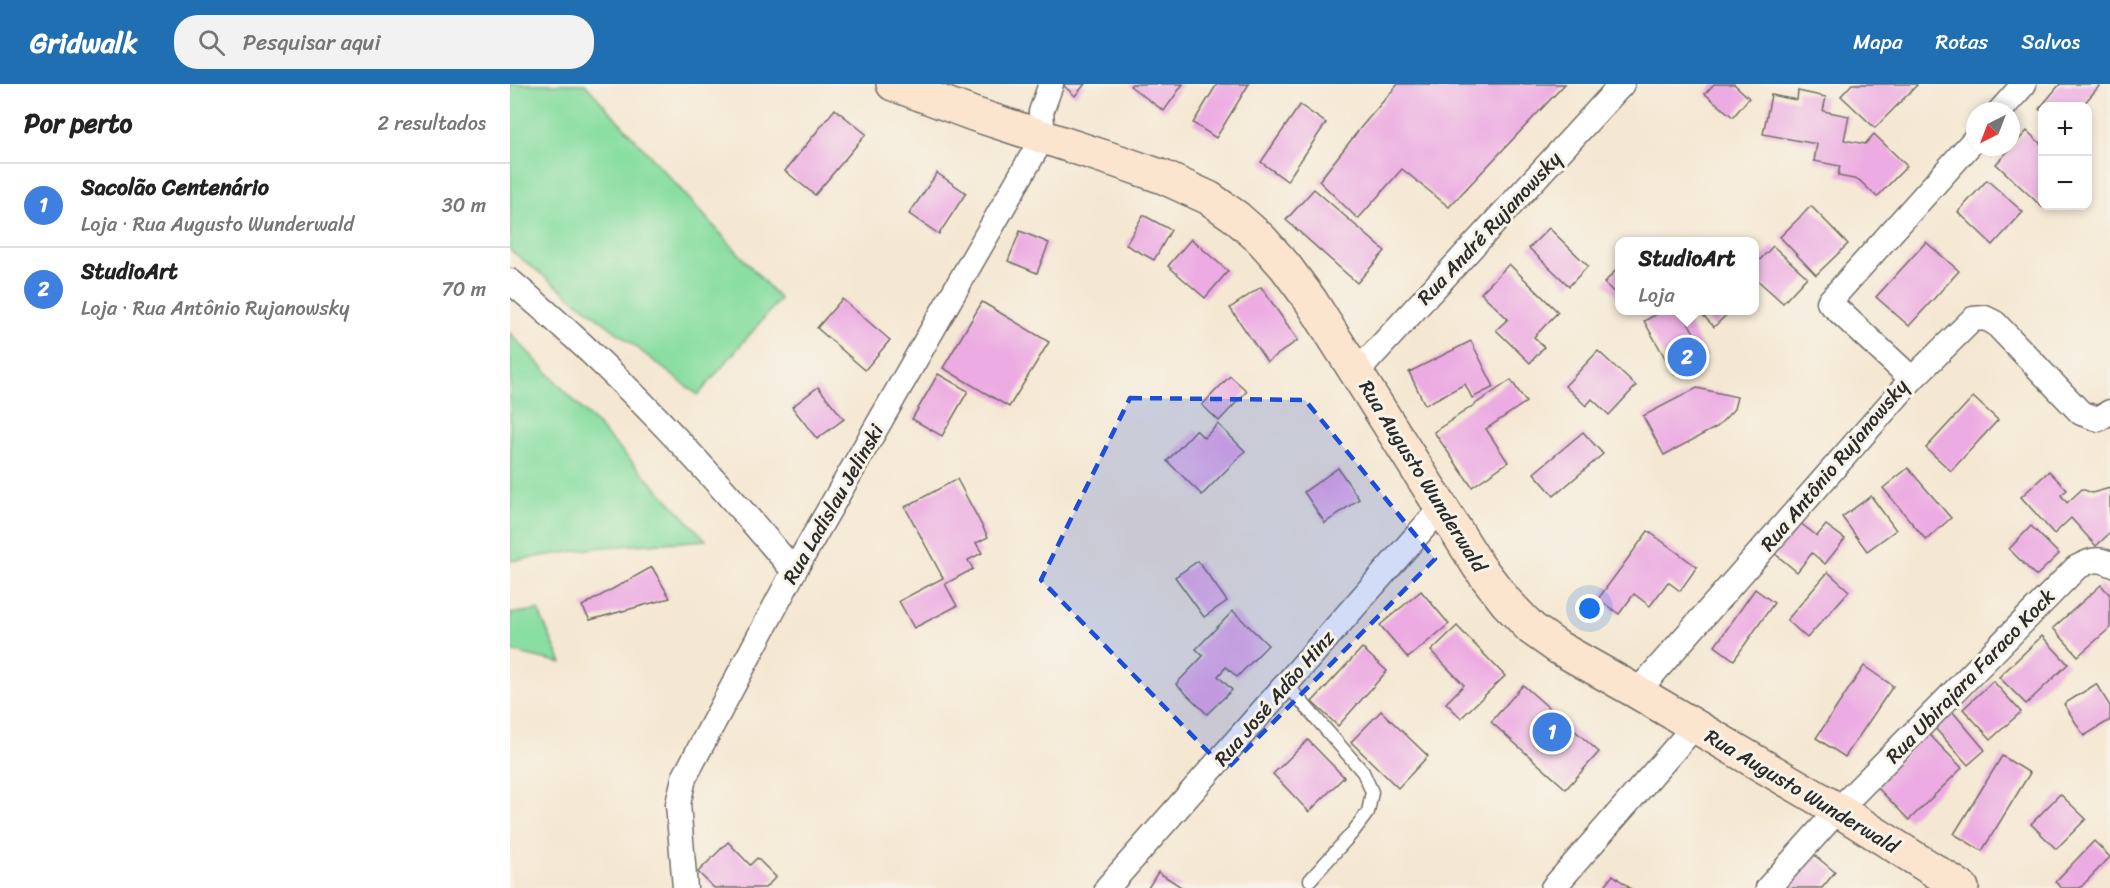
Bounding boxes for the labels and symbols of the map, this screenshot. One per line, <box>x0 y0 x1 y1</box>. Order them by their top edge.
north arrow <box>1966 102 2020 156</box>
street label: Rua André Rujanowsky <box>1408 143 1571 313</box>
pin: 2 <box>1668 334 1706 380</box>
street label: Rua Antônio Rujanowsky <box>1751 370 1918 560</box>
street label: Rua Augusto Wunderwald <box>1349 373 1497 581</box>
street label: Rua Ladislau Jelinski <box>773 417 894 591</box>
street label: Rua Ubirajara Faraco Kock <box>1877 580 2064 772</box>
your location <box>1575 594 1604 623</box>
street label: Rua José Adão Hinz <box>1205 622 1344 774</box>
pin: 1 <box>1532 710 1572 754</box>
street label: Rua Augusto Wunderwald <box>1698 719 1907 864</box>

